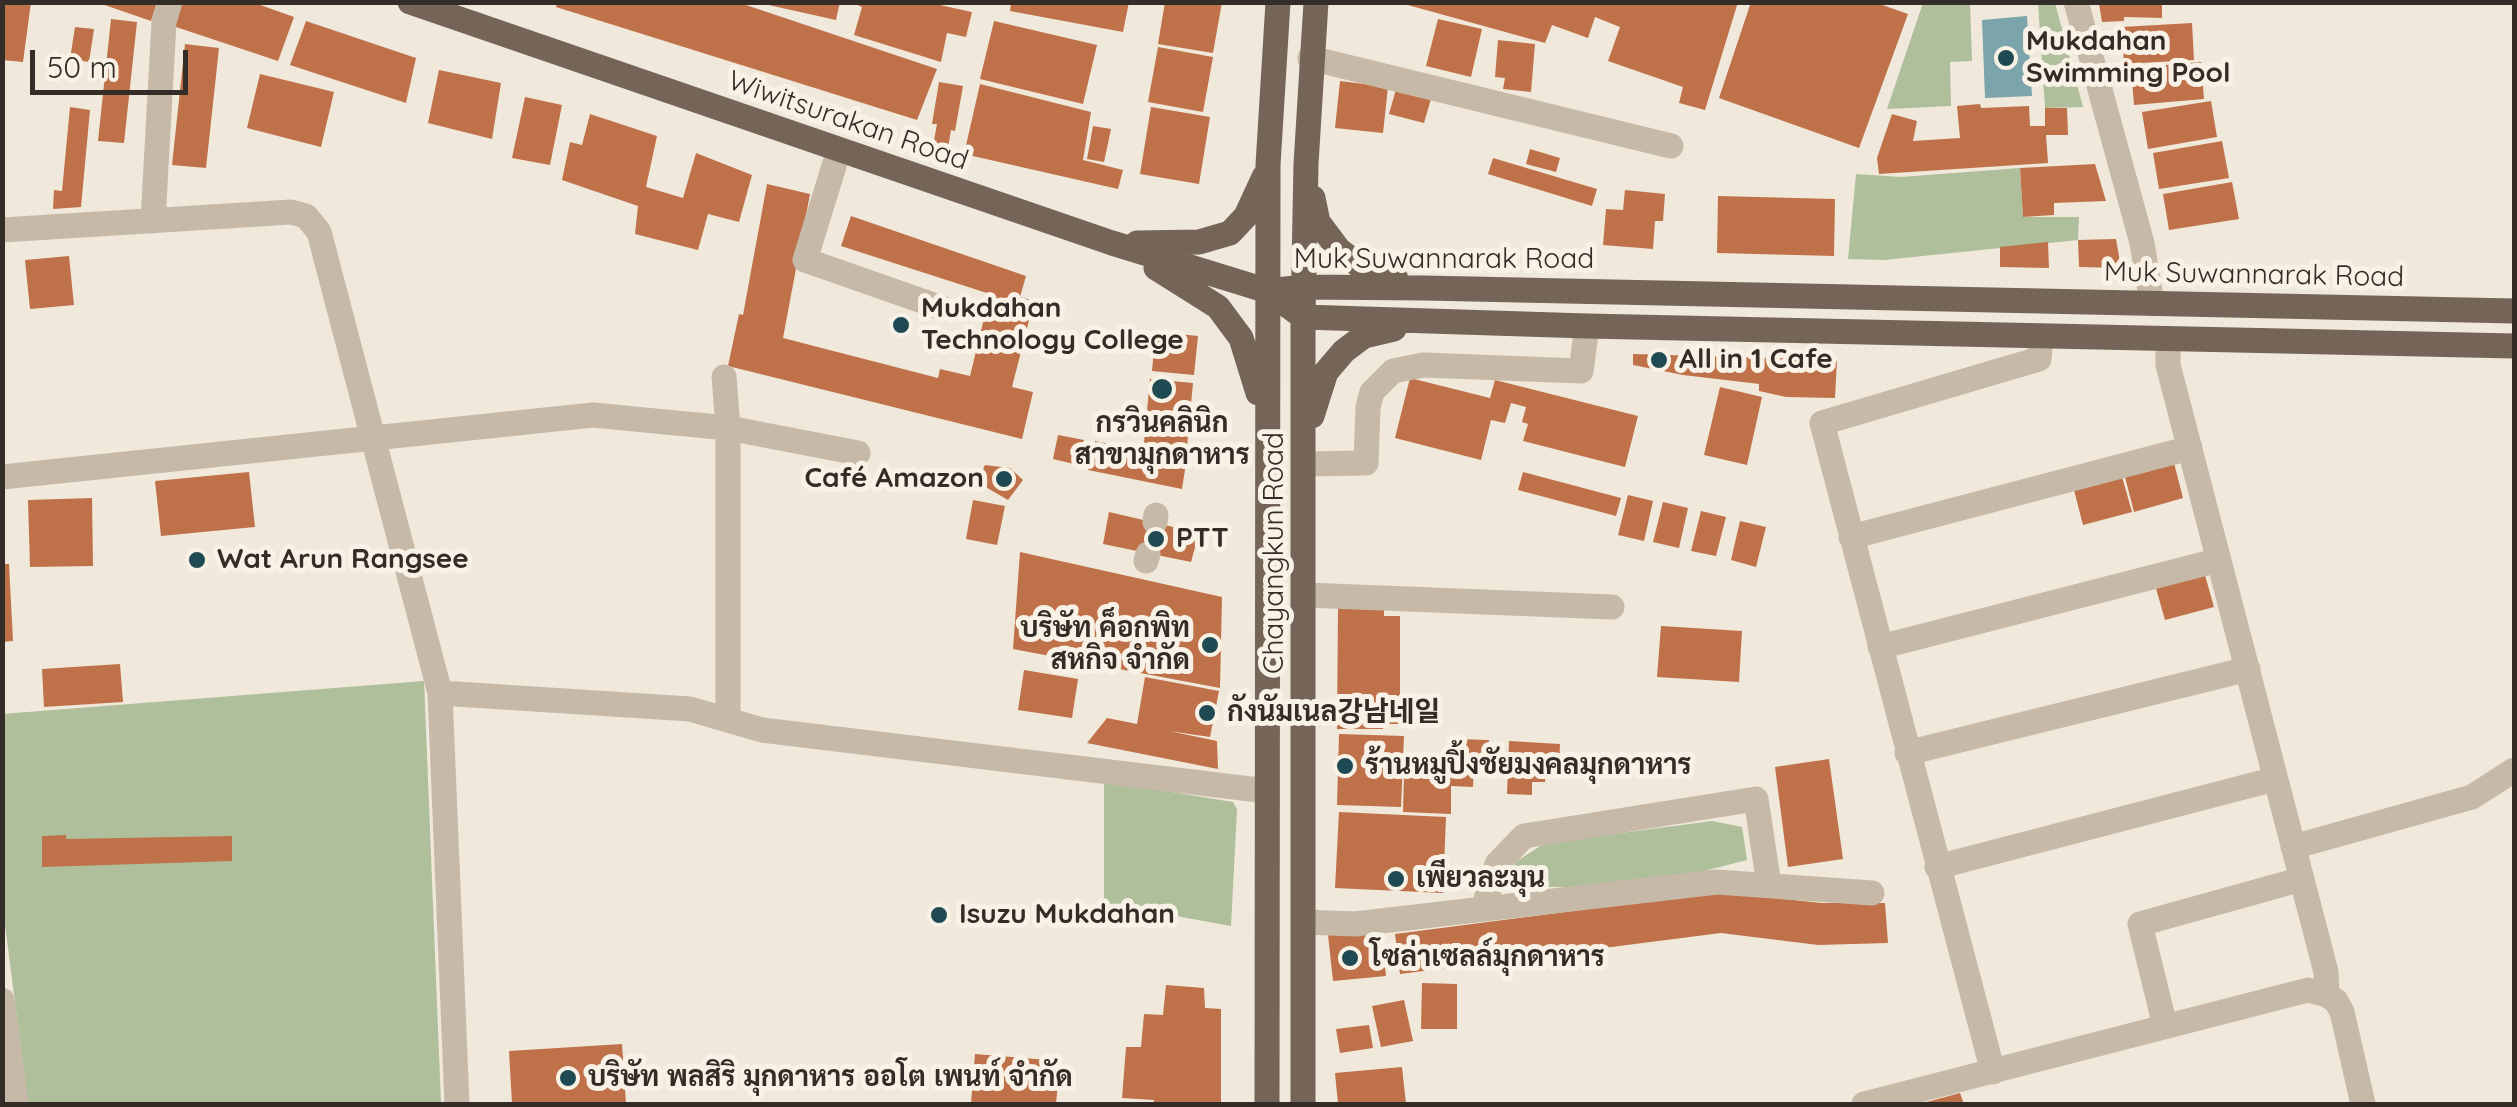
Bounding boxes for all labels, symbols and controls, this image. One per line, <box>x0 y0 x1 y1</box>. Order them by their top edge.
place label: Mukdahan Swimming Pool <box>2026 25 2231 91</box>
scale bar <box>35 30 192 92</box>
marker: Mukdahan Swimming Pool <box>1995 47 2017 69</box>
text: 50 m <box>47 48 117 86</box>
street label: Wiwitsurakan Road <box>724 64 972 178</box>
street label: Muk Suwannarak Road <box>1294 243 1594 277</box>
street label: Muk Suwannarak Road <box>2104 256 2404 294</box>
place label: Mukdahan Technology College <box>921 292 1184 358</box>
marker: Mukdahan Technology College <box>890 314 912 336</box>
place label: All in 1 Cafe <box>1679 343 1833 377</box>
marker: All in 1 Cafe <box>1648 349 1670 371</box>
marker: กรวินคลินิก สาขามุกดาหาร <box>1149 376 1175 402</box>
place label: กรวินคลินิก สาขามุกดาหาร <box>1074 407 1250 473</box>
street label: Chayangkun Road <box>1258 432 1292 674</box>
place label: Café Amazon <box>804 462 984 496</box>
marker: Café Amazon <box>993 468 1015 490</box>
place label: PTT <box>1176 522 1229 556</box>
marker: PTT <box>1145 528 1167 550</box>
place label: Wat Arun Rangsee <box>217 543 469 577</box>
marker: Wat Arun Rangsee <box>186 549 208 571</box>
place label: บริษัท ค็อกพิท สหกิจ จำกัด <box>1020 612 1190 678</box>
marker: บริษัท ค็อกพิท สหกิจ จำกัด <box>1199 634 1221 656</box>
place label: กังนัมเนล강남네일 <box>1227 696 1440 730</box>
marker: กังนัมเนล강남네일 <box>1196 702 1218 724</box>
place label: ร้านหมูปิ้งชัยมงคลมุกดาหาร <box>1365 749 1692 783</box>
marker: ร้านหมูปิ้งชัยมงคลมุกดาหาร <box>1334 755 1356 777</box>
place label: เพียวละมุน <box>1416 862 1545 896</box>
marker: เพียวละมุน <box>1385 868 1407 890</box>
place label: Isuzu Mukdahan <box>959 898 1175 932</box>
marker: Isuzu Mukdahan <box>928 904 950 926</box>
place label: โซล่าเซลล์มุกดาหาร <box>1370 941 1605 975</box>
marker: โซล่าเซลล์มุกดาหาร <box>1339 947 1361 969</box>
place label: บริษัท พลสิริ มุกดาหาร ออโต เพนท์ จำกัด <box>588 1061 1073 1095</box>
marker: บริษัท พลสิริ มุกดาหาร ออโต เพนท์ จำกัด <box>557 1067 579 1089</box>

